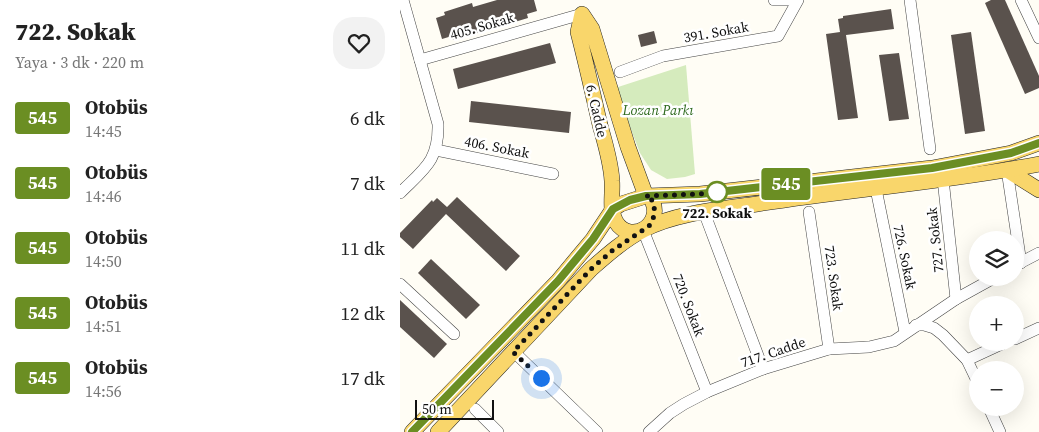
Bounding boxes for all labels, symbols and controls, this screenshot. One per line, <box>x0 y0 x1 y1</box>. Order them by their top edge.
street label: 405. Sokak <box>448 7 517 45</box>
text: 722. Sokak <box>15 15 136 48</box>
street label: 391. Sokak <box>682 16 750 48</box>
button: heart <box>333 17 385 69</box>
text: Yaya · 3 dk · 220 m <box>15 51 144 73</box>
street label: 6. Cadde <box>581 83 613 139</box>
text: Otobüs <box>85 94 148 120</box>
park label: Lozan Parkı <box>622 100 694 120</box>
text: 545 <box>28 105 57 130</box>
text: 6 dk <box>350 105 385 131</box>
text: 14:45 <box>85 120 122 142</box>
street label: 406. Sokak <box>463 131 531 163</box>
text: Otobüs <box>85 159 148 185</box>
line badge: 545 <box>757 168 815 200</box>
text: 545 <box>28 170 57 195</box>
text: 7 dk <box>350 170 385 196</box>
text: 545 <box>771 171 801 196</box>
marker: 722. Sokak <box>706 181 728 203</box>
text: 14:46 <box>85 185 122 207</box>
place label: 722. Sokak <box>682 203 752 223</box>
street label: 727. Sokak <box>922 206 948 274</box>
street label: 726. Sokak <box>888 223 922 292</box>
text: Otobüs <box>85 224 148 250</box>
map controls <box>969 231 1024 416</box>
button: layers <box>969 231 1024 286</box>
text: 545 <box>28 235 57 260</box>
text: 11 dk <box>340 235 385 261</box>
street label: 723. Sokak <box>820 244 849 312</box>
text: 14:50 <box>85 250 122 272</box>
street label: 720. Sokak <box>668 271 710 340</box>
text: Otobüs <box>85 289 148 315</box>
button: + <box>969 296 1024 351</box>
text: 545 <box>28 300 57 325</box>
text: 12 dk <box>340 300 385 326</box>
text: 14:51 <box>85 315 122 337</box>
street label: 717. Cadde <box>738 332 808 372</box>
text: Otobüs <box>85 354 148 380</box>
button: − <box>969 361 1024 416</box>
text: 545 <box>28 365 57 390</box>
text: 17 dk <box>340 365 385 391</box>
your location <box>529 366 554 391</box>
text: 14:56 <box>85 380 122 402</box>
scale bar <box>415 397 494 420</box>
text: 50 m <box>422 399 452 419</box>

